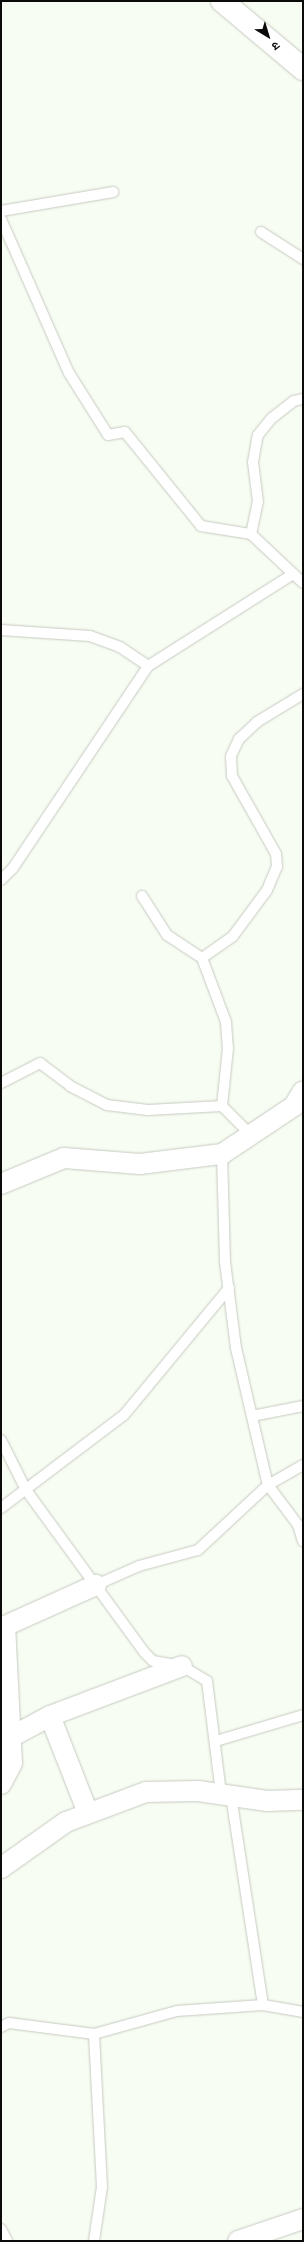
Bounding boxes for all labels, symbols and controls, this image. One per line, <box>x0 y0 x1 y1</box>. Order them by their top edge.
north arrow <box>248 16 288 56</box>
text: उ <box>269 39 282 53</box>

